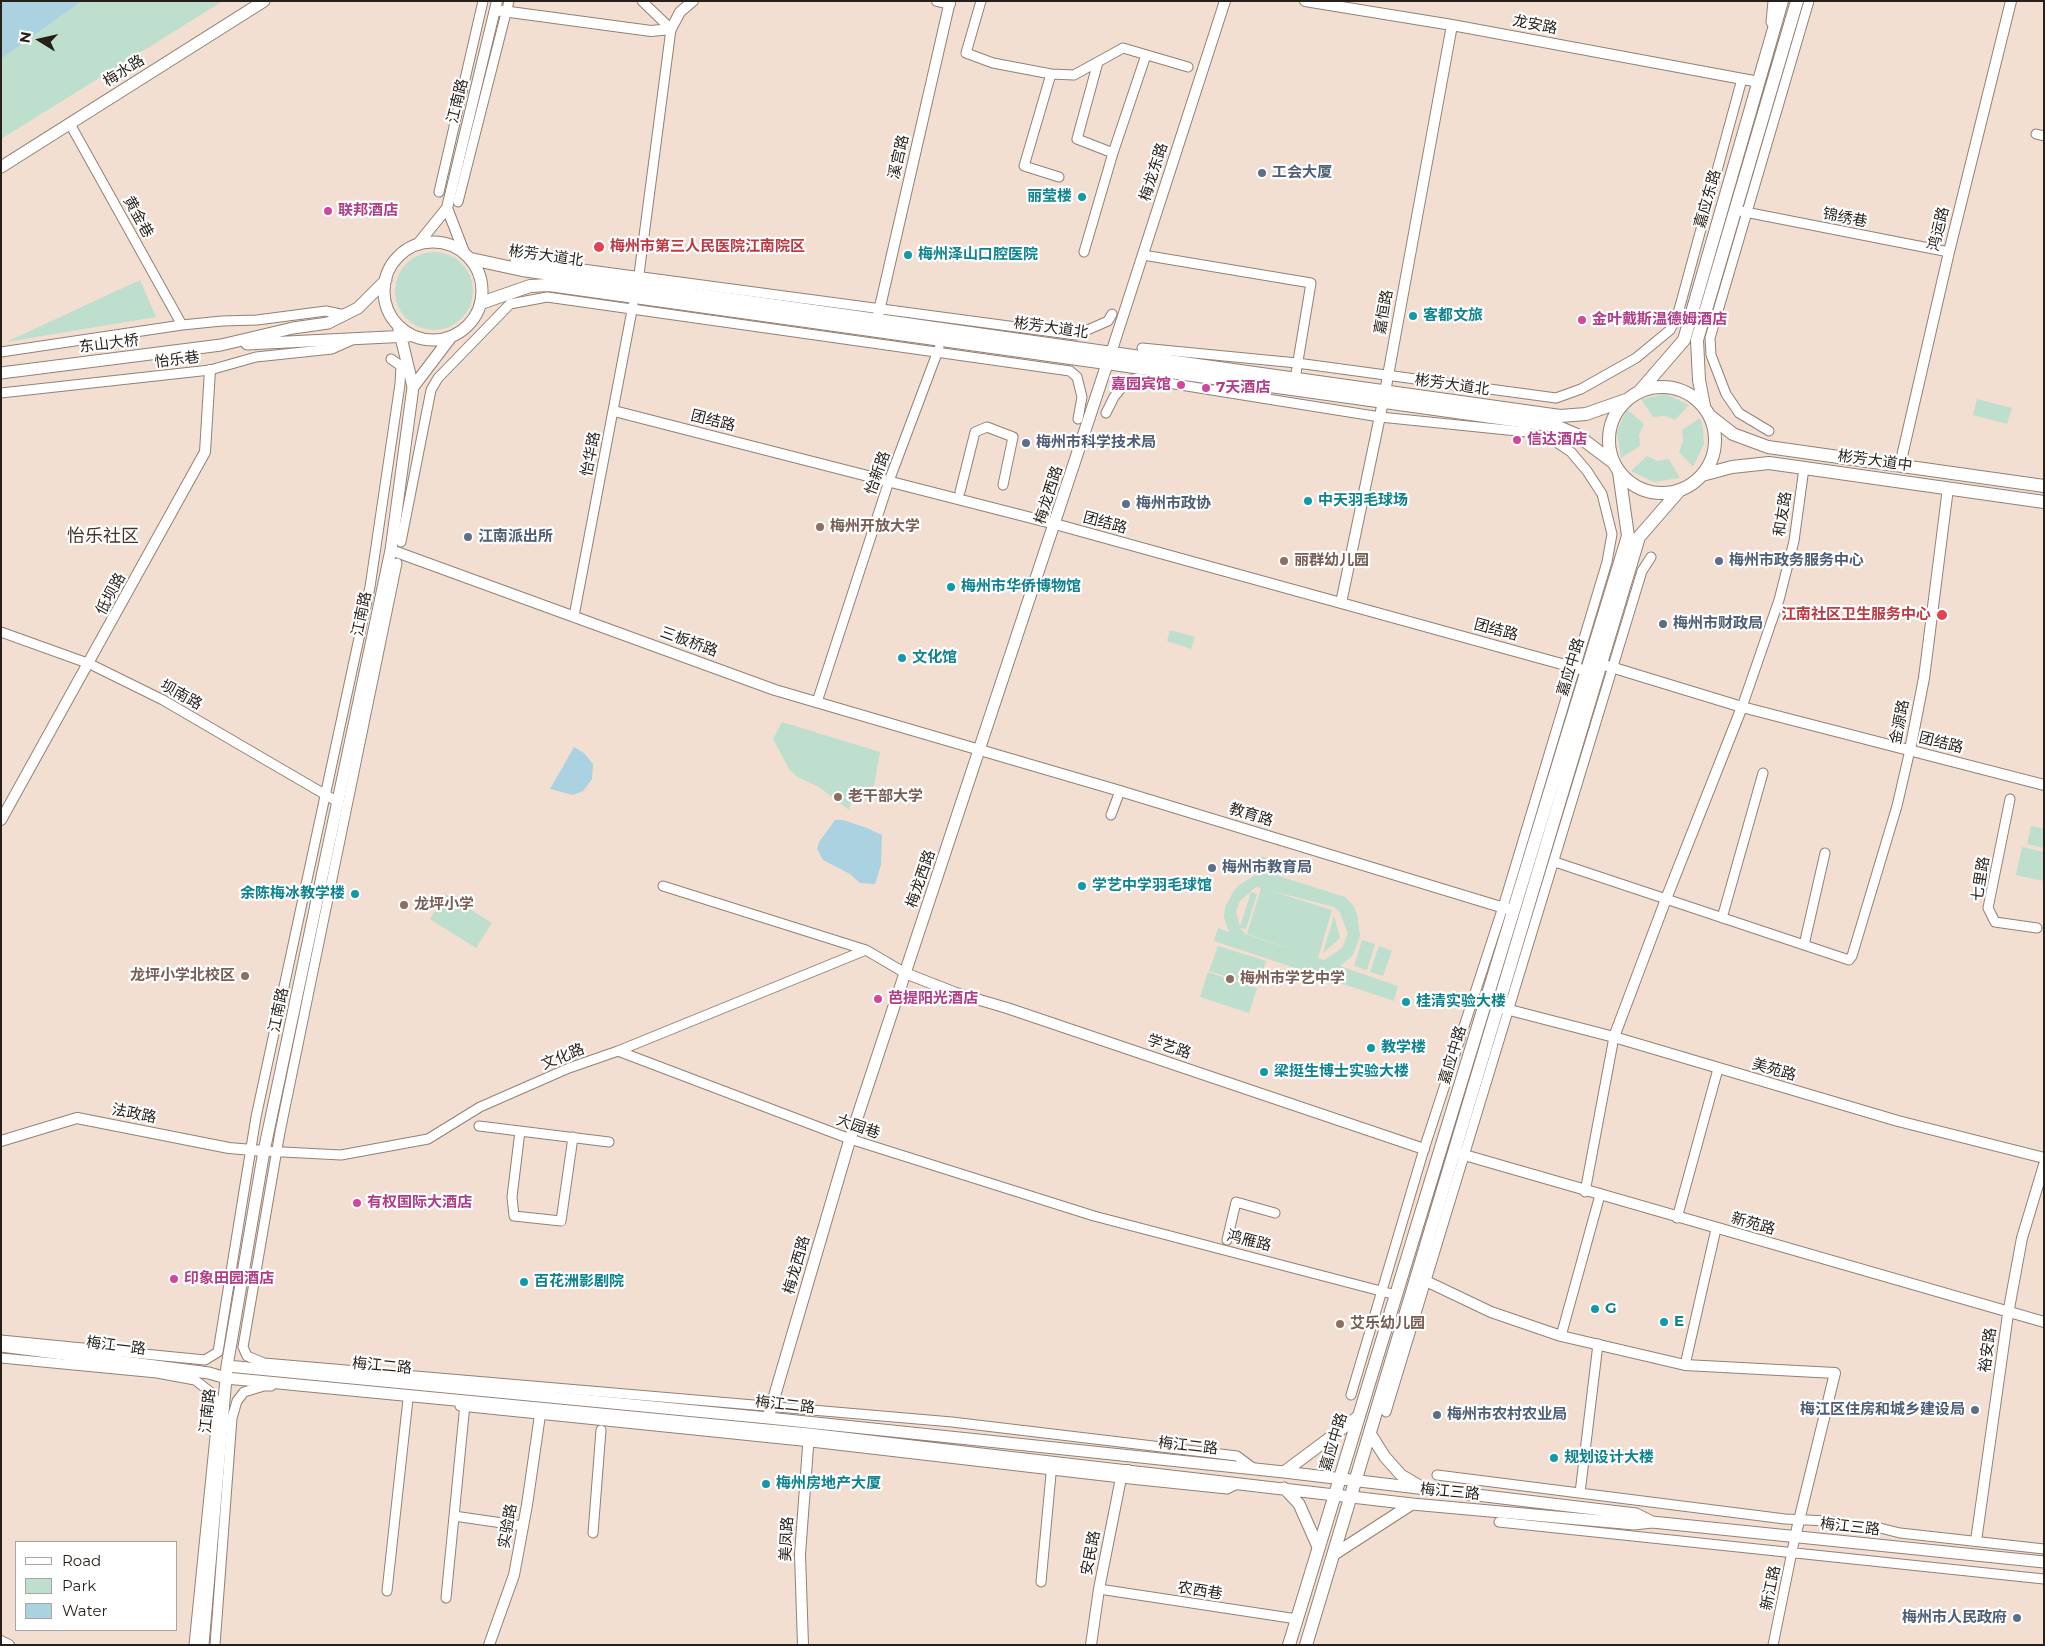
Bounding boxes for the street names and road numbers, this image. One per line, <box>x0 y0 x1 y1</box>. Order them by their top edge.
street label: 龙安路 <box>1511 12 1559 38</box>
street label: 梅水路 <box>100 51 148 91</box>
street label: 江南路 <box>444 77 472 125</box>
street label: 溪宫路 <box>885 133 913 181</box>
street label: 梅龙东路 <box>1136 141 1172 203</box>
street label: 嘉应东路 <box>1691 168 1725 230</box>
street label: 黄金巷 <box>119 193 157 241</box>
street label: 锦绣巷 <box>1821 205 1869 231</box>
street label: 鸿运路 <box>1925 205 1953 253</box>
street label: 彬芳大道北 <box>508 242 584 270</box>
street label: 嘉恒路 <box>1371 288 1397 336</box>
street label: 彬芳大道北 <box>1013 314 1089 342</box>
street label: 东山大桥 <box>78 331 140 357</box>
street label: 怡乐巷 <box>154 348 200 372</box>
street label: 彬芳大道北 <box>1414 371 1490 399</box>
street label: 团结路 <box>689 407 737 435</box>
street label: 怡华路 <box>578 430 604 478</box>
street label: 彬芳大道中 <box>1837 447 1913 475</box>
street label: 怡新路 <box>862 449 894 497</box>
street label: 梅龙西路 <box>1031 464 1067 526</box>
street label: 和友路 <box>1771 490 1795 538</box>
street label: 团结路 <box>1081 508 1129 538</box>
street label: 低坝路 <box>92 570 130 618</box>
street label: 江南路 <box>349 590 375 638</box>
street label: 团结路 <box>1472 615 1520 645</box>
street label: 三板桥路 <box>658 623 720 661</box>
street label: 嘉应中路 <box>1554 636 1588 698</box>
street label: 坝南路 <box>157 676 205 714</box>
street label: 金源路 <box>1887 698 1913 746</box>
street label: 团结路 <box>1917 729 1965 757</box>
street label: 教育路 <box>1227 800 1275 830</box>
street label: 梅龙西路 <box>903 848 939 910</box>
street label: 七里路 <box>1969 855 1993 903</box>
street label: 江南路 <box>266 986 292 1034</box>
street label: 嘉应中路 <box>1436 1024 1470 1086</box>
street label: 学艺路 <box>1145 1031 1193 1063</box>
street label: 文化路 <box>539 1040 587 1074</box>
street label: 美苑路 <box>1750 1055 1798 1085</box>
street label: 法政路 <box>110 1101 158 1127</box>
street label: 大园巷 <box>834 1111 882 1143</box>
street label: 新苑路 <box>1729 1209 1777 1239</box>
street label: 鸿雁路 <box>1225 1227 1273 1255</box>
street label: 梅龙西路 <box>780 1234 814 1296</box>
street label: 裕安路 <box>1976 1326 2000 1374</box>
street label: 梅江一路 <box>85 1333 147 1359</box>
street label: 梅江二路 <box>351 1354 413 1378</box>
street label: 江南路 <box>197 1388 219 1434</box>
street label: 梅江二路 <box>754 1393 816 1417</box>
street label: 嘉应中路 <box>1317 1411 1351 1473</box>
street label: 梅江二路 <box>1157 1434 1219 1458</box>
street label: 梅江三路 <box>1419 1480 1481 1504</box>
street label: 实验路 <box>495 1502 521 1550</box>
street label: 梅江三路 <box>1819 1515 1881 1539</box>
street label: 美凤路 <box>777 1516 797 1562</box>
street label: 安民路 <box>1078 1529 1104 1577</box>
street label: 新江路 <box>1758 1564 1784 1612</box>
street label: 农西巷 <box>1176 1579 1224 1603</box>

